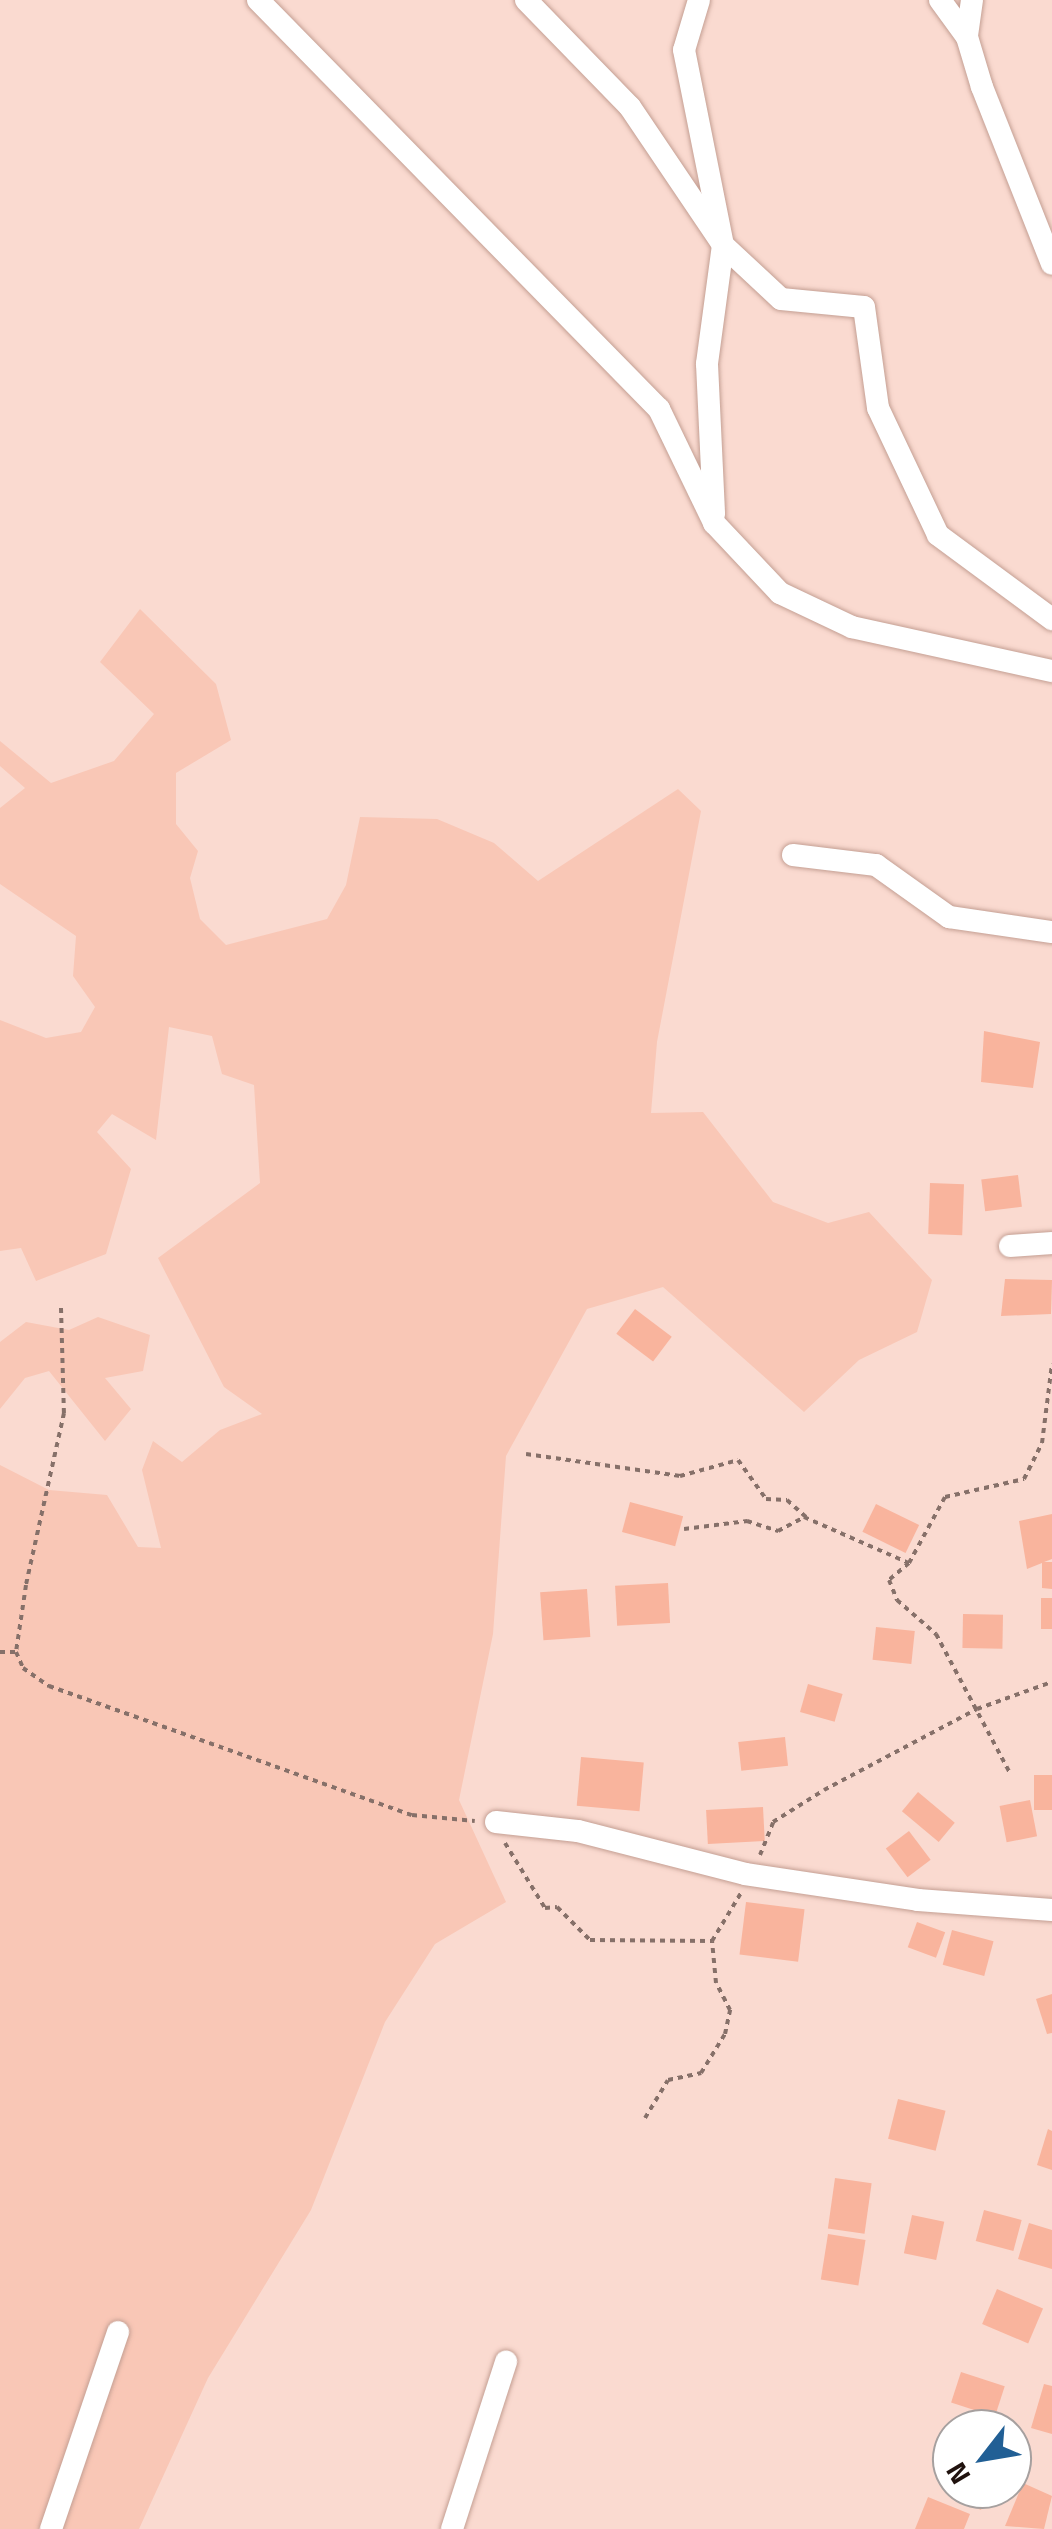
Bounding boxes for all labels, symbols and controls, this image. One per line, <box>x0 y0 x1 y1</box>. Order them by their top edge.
north arrow <box>932 2409 1032 2509</box>
text: N <box>934 2454 981 2493</box>

